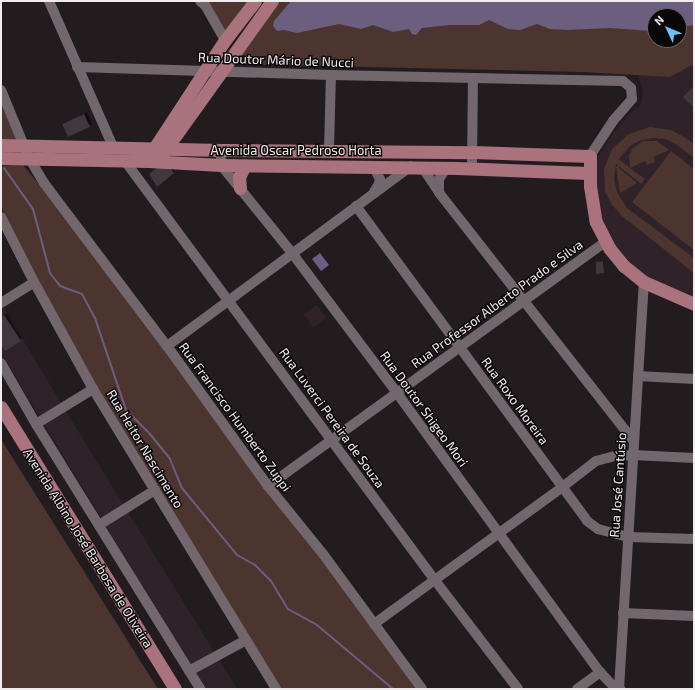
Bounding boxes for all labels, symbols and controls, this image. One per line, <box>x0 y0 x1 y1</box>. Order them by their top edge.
north arrow <box>647 8 687 48</box>
text: N <box>651 13 666 27</box>
street label: Rua Doutor Mário de Nucci <box>198 49 354 71</box>
street label: Avenida Oscar Pedroso Horta <box>210 142 382 158</box>
street label: Rua Professor Alberto Prado e Silva <box>408 236 586 372</box>
street label: Rua Francisco Humberto Zuppi <box>176 339 294 495</box>
street label: Rua Luverci Pereira de Souza <box>276 345 388 491</box>
street label: Rua Doutor Shigeo Mori <box>377 348 471 470</box>
street label: Rua Roxo Moreira <box>478 354 552 448</box>
street label: Rua Heitor Nascimento <box>103 387 187 511</box>
street label: Rua José Cantúsio <box>607 432 629 538</box>
street label: Avenida Albino José Barbosa de Oliveira <box>20 445 156 651</box>

